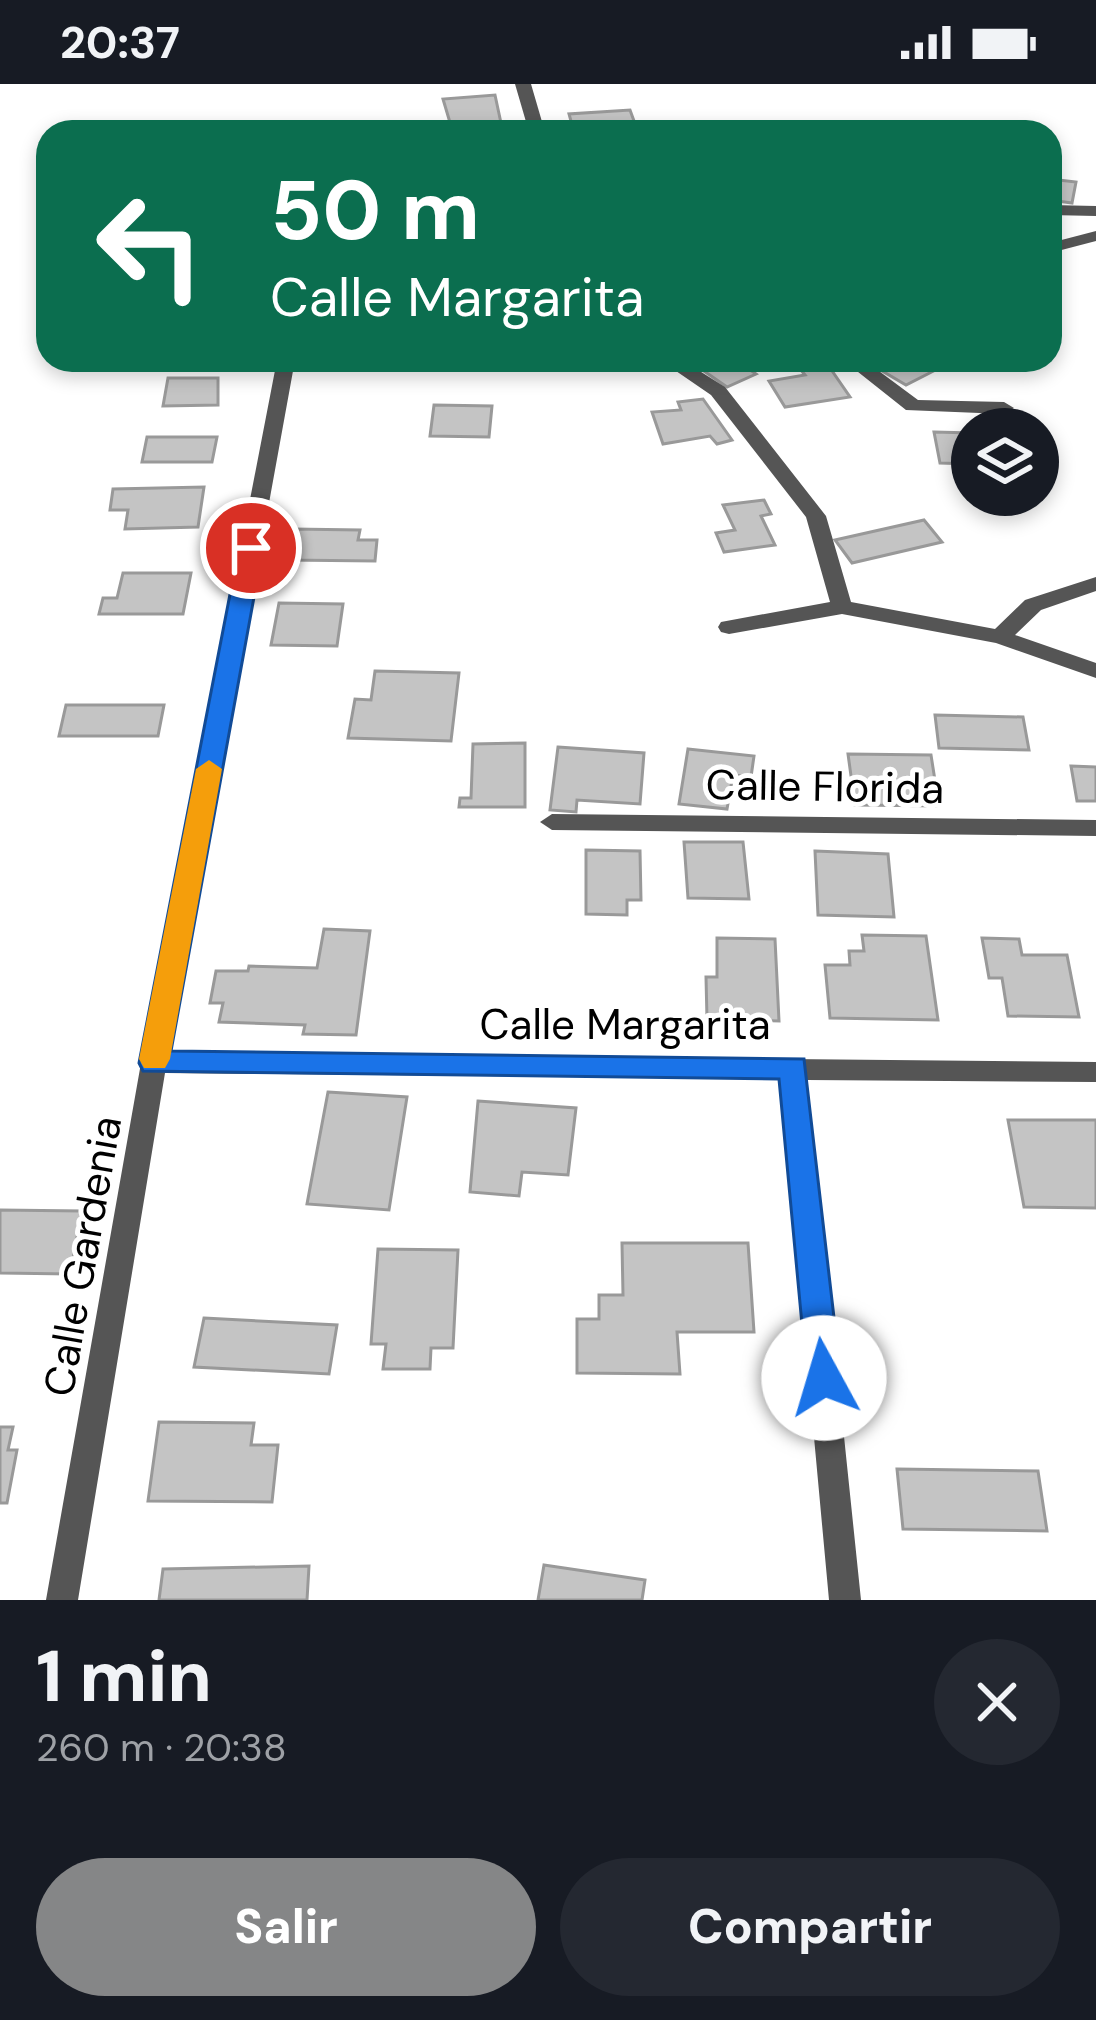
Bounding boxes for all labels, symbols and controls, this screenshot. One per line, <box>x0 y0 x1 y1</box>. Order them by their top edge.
text: 20:37 <box>60 13 180 72</box>
text: 50 m <box>270 156 480 265</box>
icon: left <box>72 168 228 324</box>
text: Calle Margarita <box>270 262 644 333</box>
map controls <box>951 408 1059 516</box>
button: layers <box>951 408 1059 516</box>
pin <box>200 497 302 599</box>
icon: arrive <box>218 515 284 581</box>
street label: Calle Florida <box>705 757 945 816</box>
street label: Calle Margarita <box>479 997 771 1052</box>
street label: Calle Gardenia <box>31 1112 134 1400</box>
position arrow <box>761 1315 887 1441</box>
text: 1 min <box>36 1630 212 1723</box>
button: close <box>934 1639 1060 1765</box>
text: 260 m · 20:38 <box>36 1722 287 1773</box>
button: Salir <box>36 1858 536 1996</box>
button: Compartir <box>560 1858 1060 1996</box>

